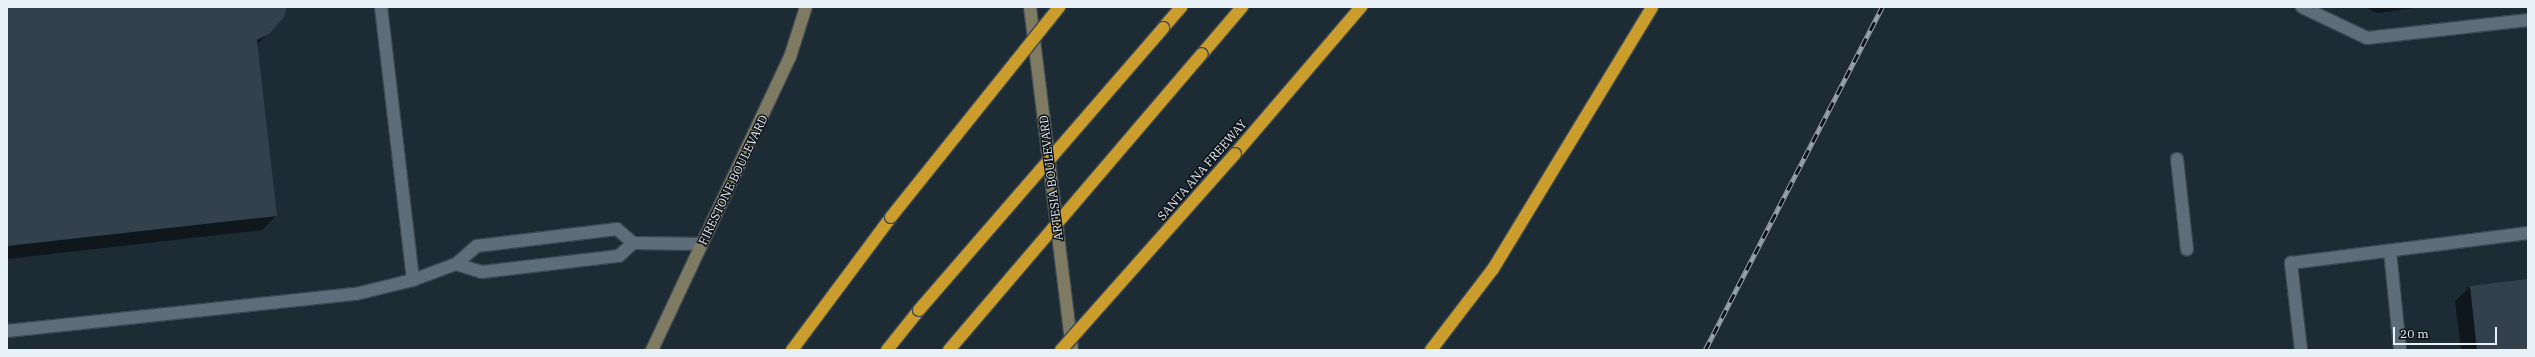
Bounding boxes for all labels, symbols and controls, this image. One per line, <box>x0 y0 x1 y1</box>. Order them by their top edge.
street label: FIRESTONE BOULEVARD <box>695 113 771 247</box>
street label: ARTESIA BOULEVARD <box>1036 115 1066 241</box>
street label: SANTA ANA FREEWAY <box>1154 117 1250 223</box>
scale bar <box>2395 319 2499 345</box>
text: 20 m <box>2400 326 2429 341</box>

